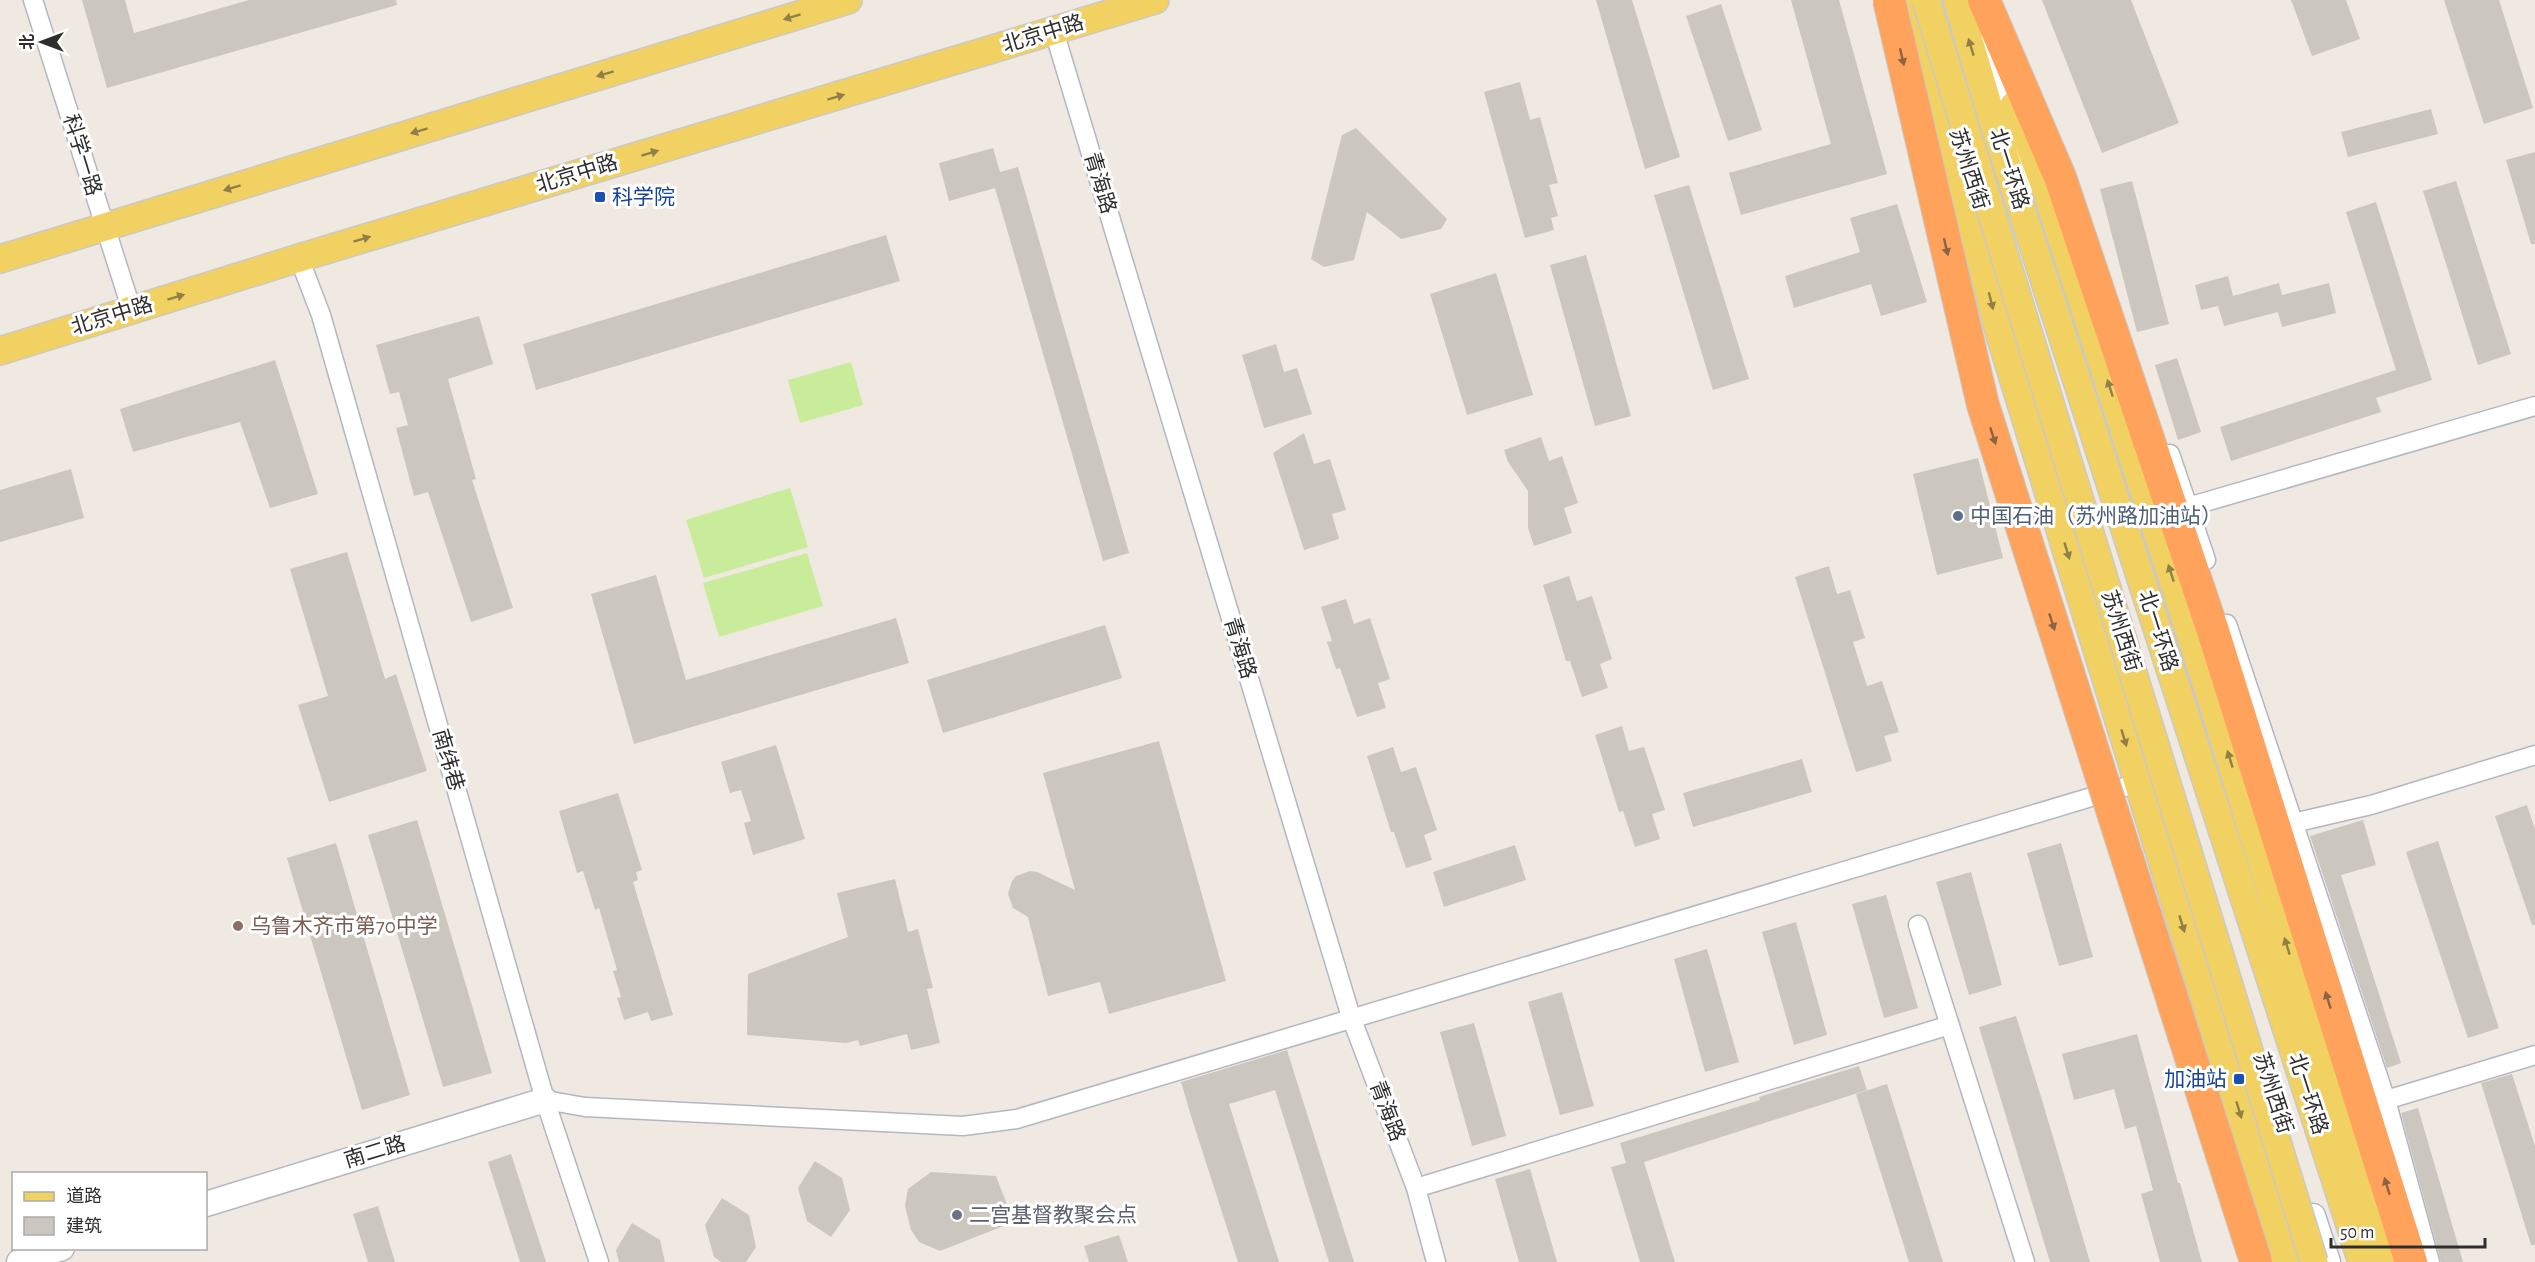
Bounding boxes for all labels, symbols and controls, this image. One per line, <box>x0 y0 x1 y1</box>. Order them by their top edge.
street label: 北京中路 <box>999 11 1086 56</box>
north arrow <box>12 12 72 72</box>
one-way arrow <box>783 13 801 22</box>
text: 北 <box>19 34 36 50</box>
one-way arrow <box>1966 38 1975 56</box>
one-way arrow <box>1898 48 1907 67</box>
one-way arrow <box>596 70 614 79</box>
one-way arrow <box>828 91 846 101</box>
street label: 科学一路 <box>60 111 105 198</box>
street label: 苏州西街 <box>1946 126 1993 212</box>
street label: 北一环路 <box>1986 126 2033 212</box>
one-way arrow <box>410 127 428 136</box>
one-way arrow <box>641 148 659 157</box>
street label: 青海路 <box>1081 150 1120 216</box>
street label: 北京中路 <box>533 151 620 196</box>
one-way arrow <box>223 184 241 193</box>
place label: 科学院 <box>612 186 675 208</box>
marker: 科学院 <box>593 190 607 204</box>
one-way arrow <box>354 234 372 243</box>
one-way arrow <box>1942 238 1952 256</box>
one-way arrow <box>167 291 185 301</box>
one-way arrow <box>1986 292 1996 310</box>
street label: 北京中路 <box>68 293 155 338</box>
one-way arrow <box>2105 379 2114 397</box>
one-way arrow <box>1989 427 1998 445</box>
place label: 中国石油（苏州路加油站） <box>1970 505 2222 527</box>
marker: 中国石油（苏州路加油站） <box>1951 509 1965 523</box>
one-way arrow <box>2062 542 2072 560</box>
one-way arrow <box>2165 564 2175 582</box>
street label: 苏州西街 <box>2098 588 2145 674</box>
street label: 北一环路 <box>2135 588 2182 674</box>
one-way arrow <box>2048 613 2057 631</box>
street label: 青海路 <box>1221 615 1260 681</box>
street label: 南纬巷 <box>429 727 468 793</box>
one-way arrow <box>2120 729 2129 747</box>
one-way arrow <box>2225 750 2234 768</box>
place label: 乌鲁木齐市第70中学 <box>250 915 438 937</box>
one-way arrow <box>2178 915 2187 933</box>
marker: 乌鲁木齐市第70中学 <box>231 919 245 933</box>
one-way arrow <box>2282 937 2292 955</box>
one-way arrow <box>2323 991 2333 1009</box>
street label: 苏州西街 <box>2250 1050 2297 1136</box>
street label: 北一环路 <box>2285 1051 2332 1137</box>
place label: 加油站 <box>2164 1068 2227 1090</box>
marker: 加油站 <box>2232 1072 2246 1086</box>
street label: 青海路 <box>1366 1077 1409 1144</box>
one-way arrow <box>2235 1101 2245 1119</box>
street label: 南二路 <box>342 1132 408 1171</box>
legend <box>12 1172 207 1250</box>
one-way arrow <box>2382 1177 2391 1195</box>
text: 道路 <box>66 1186 102 1206</box>
place label: 二宫基督教聚会点 <box>969 1204 1137 1226</box>
marker: 二宫基督教聚会点 <box>950 1208 964 1222</box>
scale bar <box>2331 1211 2486 1249</box>
text: 建筑 <box>66 1216 102 1236</box>
text: 50 m <box>2340 1224 2374 1242</box>

